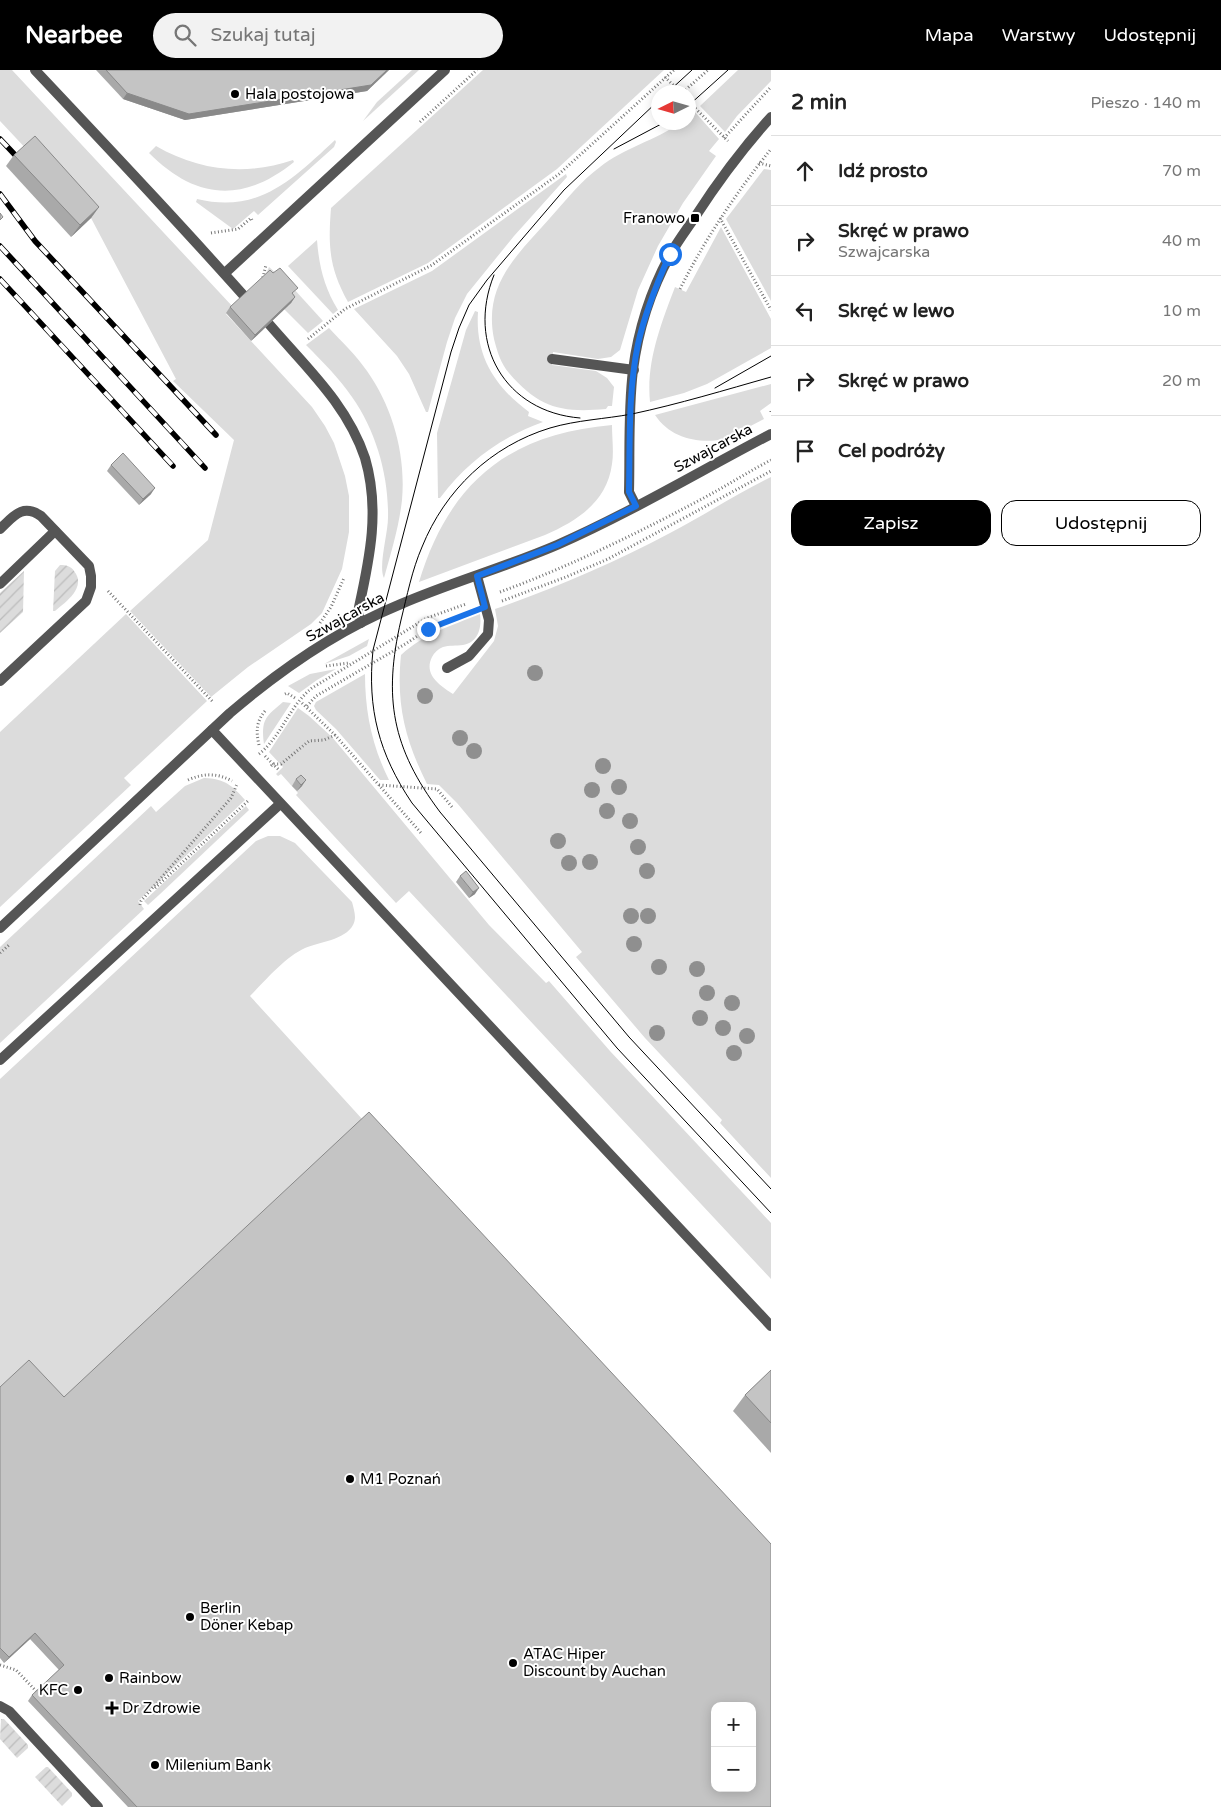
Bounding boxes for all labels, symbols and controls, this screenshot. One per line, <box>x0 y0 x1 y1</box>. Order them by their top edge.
search box <box>153 13 503 58</box>
text: Nearbee <box>25 21 123 50</box>
icon: search <box>171 21 199 49</box>
text: Szukaj tutaj <box>211 24 315 46</box>
text: Mapa <box>925 24 974 46</box>
text: Warstwy <box>1002 24 1075 46</box>
text: Udostępnij <box>1103 24 1196 46</box>
place label: Hala postojowa <box>245 85 354 103</box>
north arrow <box>651 85 696 130</box>
marker: Hala postojowa <box>229 88 241 100</box>
text: 2 min <box>791 90 847 115</box>
text: Pieszo · 140 m <box>1090 93 1201 113</box>
icon: ahead <box>791 157 819 185</box>
text: Idź prosto <box>838 160 928 182</box>
text: 70 m <box>1162 161 1201 181</box>
place label: Franowo <box>623 209 685 227</box>
marker: Franowo <box>689 212 701 224</box>
text: Skręć w prawo <box>838 220 969 242</box>
icon: right <box>791 227 819 255</box>
text: 40 m <box>1162 231 1201 251</box>
text: Szwajcarska <box>838 242 930 262</box>
route start <box>659 243 682 266</box>
icon: left <box>791 297 819 325</box>
text: Skręć w lewo <box>838 300 955 322</box>
text: 10 m <box>1162 301 1201 321</box>
icon: right <box>791 367 819 395</box>
text: Skręć w prawo <box>838 370 969 392</box>
text: 20 m <box>1162 371 1201 391</box>
street label: Szwajcarska <box>671 420 755 476</box>
icon: arrive <box>791 437 819 465</box>
text: Cel podróży <box>838 440 945 462</box>
button: Zapisz <box>791 500 991 546</box>
button: Udostępnij <box>1001 500 1201 546</box>
street label: Szwajcarska <box>303 588 387 646</box>
route end <box>417 618 440 641</box>
place label: M1 Poznań <box>360 1470 441 1488</box>
marker: M1 Poznań <box>344 1473 356 1485</box>
place label: Berlin Döner Kebap <box>200 1599 293 1634</box>
marker: Berlin Döner Kebap <box>184 1611 196 1623</box>
place label: ATAC Hiper Discount by Auchan <box>523 1645 666 1680</box>
marker: ATAC Hiper Discount by Auchan <box>507 1657 519 1669</box>
place label: Rainbow <box>119 1669 181 1687</box>
marker: Rainbow <box>103 1672 115 1684</box>
place label: KFC <box>39 1681 68 1699</box>
marker: KFC <box>72 1684 84 1696</box>
place label: Dr Zdrowie <box>122 1699 200 1717</box>
marker: Dr Zdrowie <box>106 1702 118 1714</box>
map controls <box>711 1702 756 1792</box>
button: + <box>711 1702 756 1747</box>
button: − <box>711 1747 756 1792</box>
place label: Milenium Bank <box>165 1756 271 1774</box>
marker: Milenium Bank <box>149 1759 161 1771</box>

